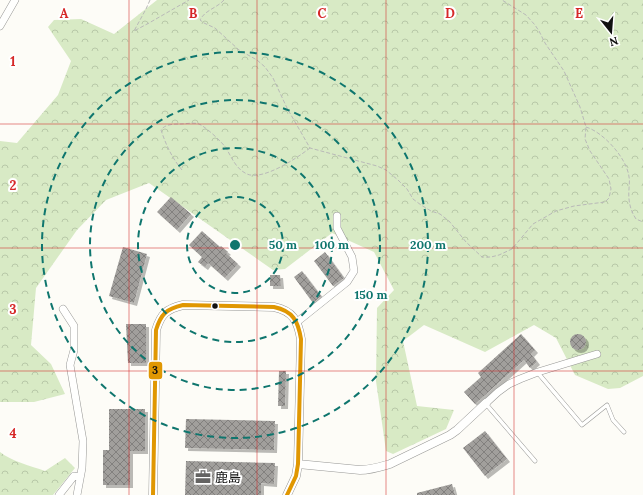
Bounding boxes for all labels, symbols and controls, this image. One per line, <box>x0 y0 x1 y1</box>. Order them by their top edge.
text: A <box>60 5 69 22</box>
text: B <box>189 5 198 22</box>
text: C <box>318 5 327 22</box>
text: D <box>445 5 455 22</box>
text: E <box>575 5 583 22</box>
north arrow <box>591 12 631 52</box>
text: N <box>607 34 620 50</box>
text: 1 <box>10 53 16 70</box>
text: 2 <box>10 177 17 194</box>
text: 50 m <box>269 237 297 252</box>
text: 100 m <box>315 237 349 252</box>
text: 200 m <box>410 237 446 252</box>
centre of rings <box>228 238 242 252</box>
text: 150 m <box>354 287 388 302</box>
text: 3 <box>9 301 17 318</box>
unlabelled marker <box>210 301 220 311</box>
line badge: 3 <box>148 361 163 380</box>
text: 3 <box>152 363 158 377</box>
text: 4 <box>9 425 17 442</box>
office icon: 鹿島 <box>194 468 212 486</box>
place label: 鹿島 <box>215 469 241 486</box>

